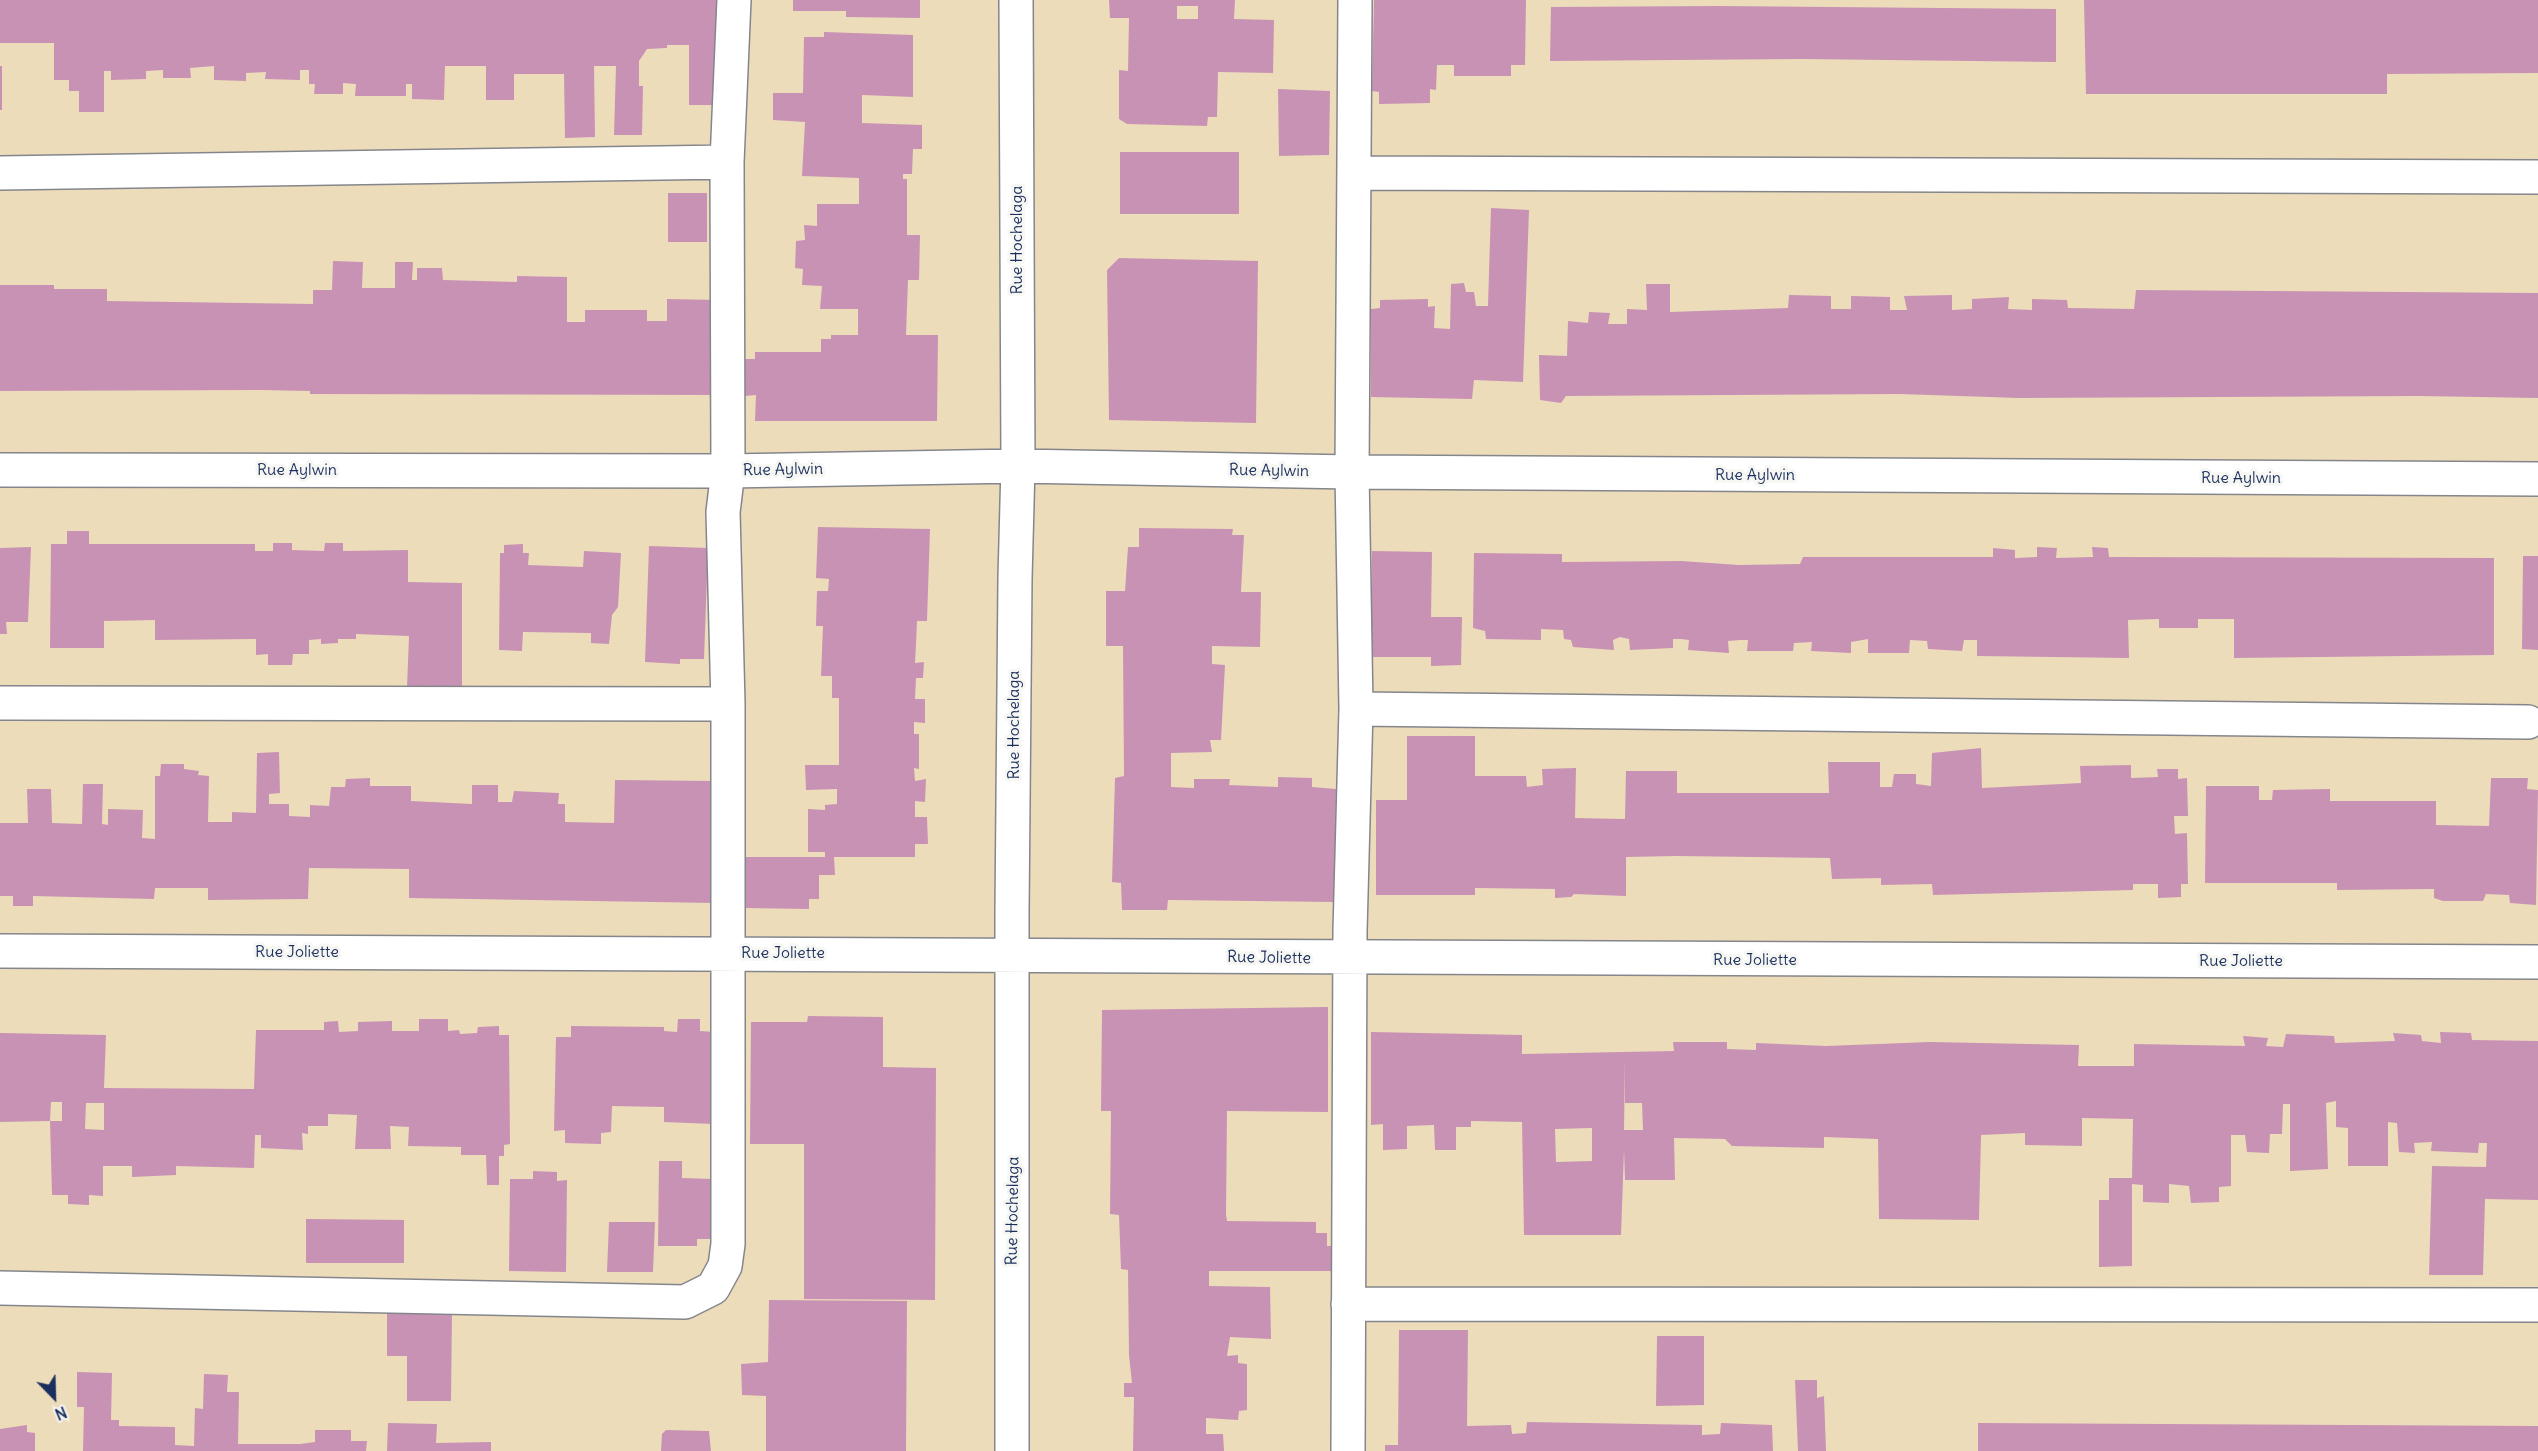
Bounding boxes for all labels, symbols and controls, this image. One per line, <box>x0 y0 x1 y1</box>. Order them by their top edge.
street label: Rue Hochelaga <box>1007 186 1027 294</box>
street label: Rue Aylwin <box>257 460 337 480</box>
street label: Rue Aylwin <box>743 460 823 480</box>
street label: Rue Aylwin <box>1229 461 1309 481</box>
street label: Rue Aylwin <box>1715 465 1795 485</box>
street label: Rue Aylwin <box>2201 468 2281 488</box>
street label: Rue Hochelaga <box>1004 671 1024 779</box>
street label: Rue Joliette <box>255 942 339 962</box>
street label: Rue Joliette <box>741 943 825 963</box>
street label: Rue Joliette <box>1227 948 1311 968</box>
street label: Rue Joliette <box>1713 950 1797 970</box>
street label: Rue Joliette <box>2199 951 2283 971</box>
street label: Rue Hochelaga <box>1002 1156 1024 1266</box>
north arrow <box>24 1367 84 1427</box>
text: N <box>52 1402 70 1425</box>

